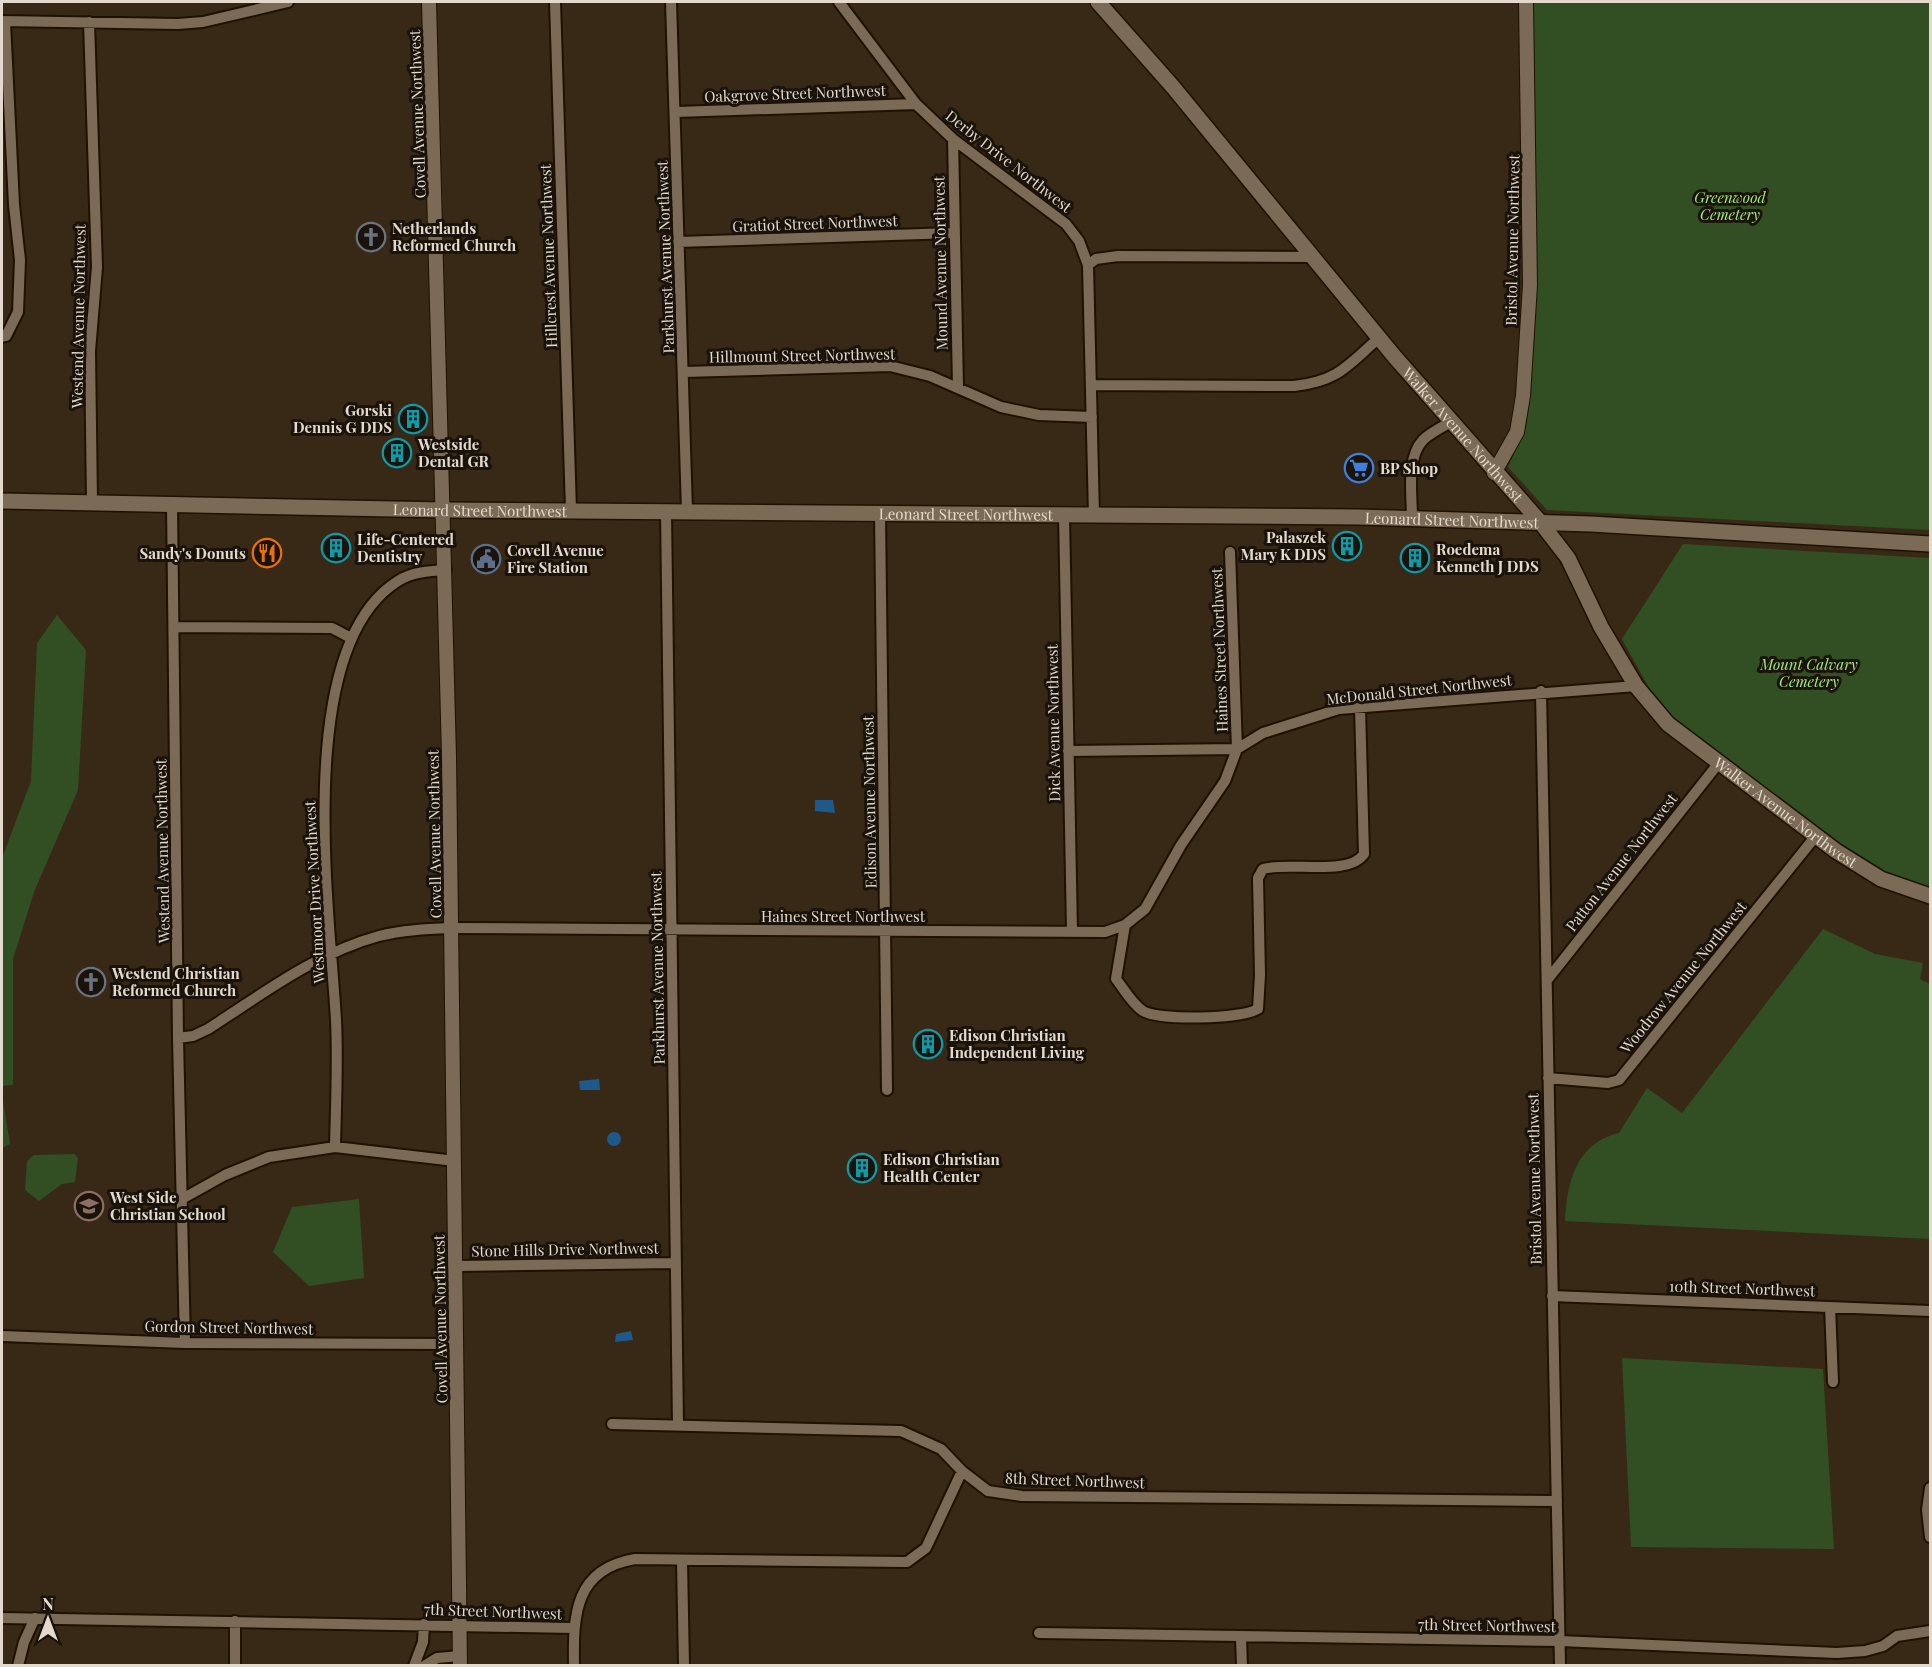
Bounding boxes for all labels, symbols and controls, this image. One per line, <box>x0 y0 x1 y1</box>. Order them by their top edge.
street label: Covell Avenue Northwest <box>404 29 430 199</box>
street label: Oakgrove Street Northwest <box>704 80 887 106</box>
street label: Derby Drive Northwest <box>942 105 1077 217</box>
street label: Bristol Avenue Northwest <box>1501 153 1524 326</box>
street label: Parkhurst Avenue Northwest <box>652 160 678 354</box>
street label: Hillcrest Avenue Northwest <box>535 163 561 348</box>
street label: Mound Avenue Northwest <box>928 175 952 350</box>
park label: Greenwood Cemetery <box>1694 187 1767 224</box>
street label: Gratiot Street Northwest <box>732 210 899 236</box>
place label: Netherlands Reformed Church <box>392 218 516 255</box>
church icon: Netherlands Reformed Church <box>355 221 387 253</box>
street label: Westend Avenue Northwest <box>66 223 90 409</box>
street label: Hillmount Street Northwest <box>709 343 896 367</box>
street label: Walker Avenue Northwest <box>1398 362 1528 507</box>
place label: Gorski Dennis G DDS <box>293 400 392 437</box>
building icon: Gorski Dennis G DDS <box>397 403 429 435</box>
place label: Westside Dental GR <box>417 434 490 471</box>
building icon: Westside Dental GR <box>381 437 413 469</box>
supermarket icon: BP Shop <box>1343 452 1375 484</box>
place label: BP Shop <box>1380 458 1438 478</box>
street label: Leonard Street Northwest <box>393 499 568 521</box>
street label: Leonard Street Northwest <box>879 503 1054 525</box>
street label: Leonard Street Northwest <box>1365 507 1540 532</box>
place label: Palaszek Mary K DDS <box>1241 527 1326 564</box>
place label: Life-Centered Dentistry <box>357 529 454 566</box>
building icon: Palaszek Mary K DDS <box>1331 530 1363 562</box>
building icon: Life-Centered Dentistry <box>320 532 352 564</box>
restaurant icon: Sandy's Donuts <box>251 537 283 569</box>
place label: Roedema Kenneth J DDS <box>1436 539 1539 576</box>
place label: Covell Avenue Fire Station <box>507 540 604 577</box>
building icon: Roedema Kenneth J DDS <box>1399 542 1431 574</box>
place label: Sandy's Donuts <box>139 543 246 563</box>
public building icon: Covell Avenue Fire Station <box>470 543 502 575</box>
street label: Haines Street Northwest <box>1206 567 1232 732</box>
street label: Dick Avenue Northwest <box>1042 644 1064 802</box>
park label: Mount Calvary Cemetery <box>1759 654 1858 691</box>
street label: McDonald Street Northwest <box>1325 669 1513 709</box>
street label: Edison Avenue Northwest <box>857 715 881 889</box>
street label: Covell Avenue Northwest <box>423 749 445 918</box>
street label: Walker Avenue Northwest <box>1709 752 1861 872</box>
street label: Westend Avenue Northwest <box>150 758 174 944</box>
street label: Patton Avenue Northwest <box>1561 788 1682 935</box>
street label: Westmoor Drive Northwest <box>299 800 329 985</box>
street label: Parkhurst Avenue Northwest <box>645 871 669 1065</box>
street label: Woodrow Avenue Northwest <box>1615 896 1751 1058</box>
street label: Haines Street Northwest <box>761 906 926 926</box>
place label: Westend Christian Reformed Church <box>111 963 240 1000</box>
church icon: Westend Christian Reformed Church <box>75 966 107 998</box>
place label: Edison Christian Independent Living <box>949 1025 1085 1062</box>
building icon: Edison Christian Independent Living <box>912 1028 944 1060</box>
street label: Bristol Avenue Northwest <box>1522 1092 1545 1265</box>
place label: Edison Christian Health Center <box>883 1149 1000 1186</box>
building icon: Edison Christian Health Center <box>846 1152 878 1184</box>
place label: West Side Christian School <box>109 1187 226 1224</box>
school or university icon: West Side Christian School <box>73 1190 105 1222</box>
street label: Covell Avenue Northwest <box>429 1234 451 1403</box>
street label: Stone Hills Drive Northwest <box>471 1237 660 1261</box>
street label: 10th Street Northwest <box>1668 1275 1816 1301</box>
street label: Gordon Street Northwest <box>144 1316 314 1338</box>
street label: 8th Street Northwest <box>1005 1468 1146 1492</box>
north arrow <box>18 1589 78 1649</box>
text: N <box>42 1593 54 1614</box>
street label: 7th Street Northwest <box>424 1599 563 1623</box>
street label: 7th Street Northwest <box>1418 1614 1557 1636</box>

